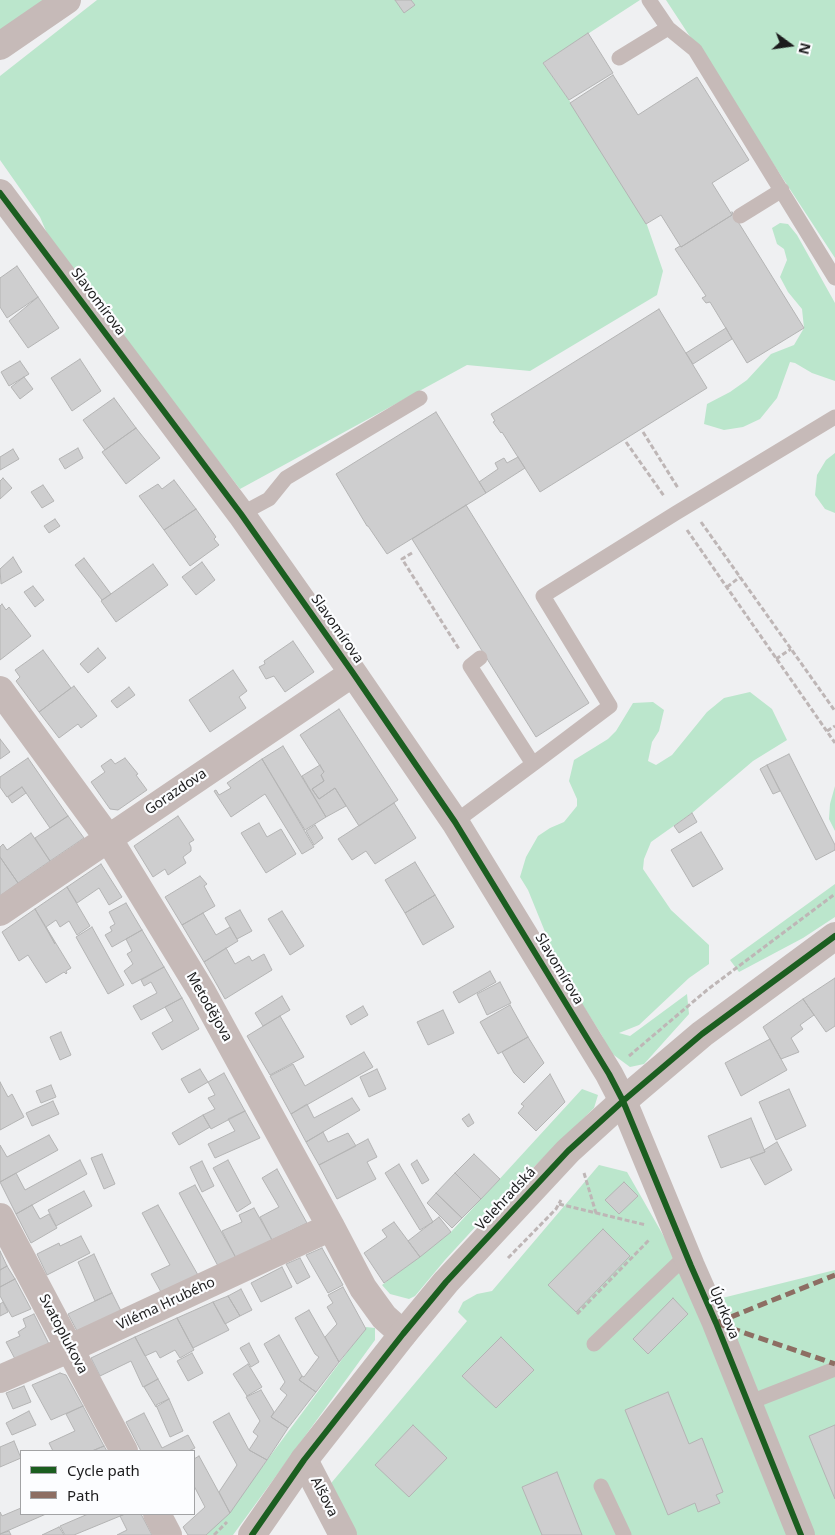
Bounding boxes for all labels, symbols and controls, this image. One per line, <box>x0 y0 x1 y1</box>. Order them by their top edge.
north arrow <box>765 20 815 70</box>
text: N <box>794 41 816 57</box>
street label: Slavomírova <box>67 265 129 339</box>
street label: Slavomírova <box>307 591 367 667</box>
street label: Gorazdova <box>142 765 210 819</box>
street label: Slavomírova <box>531 930 587 1008</box>
street label: Metodějova <box>182 969 236 1045</box>
street label: Velehradská <box>473 1164 539 1234</box>
street label: Viléma Hrubého <box>114 1274 218 1334</box>
street label: Úprkova <box>705 1284 743 1342</box>
street label: Svatoplukova <box>35 1291 91 1377</box>
legend <box>20 1450 195 1515</box>
text: Cycle path <box>67 1460 140 1480</box>
street label: Alšova <box>307 1474 341 1520</box>
text: Path <box>67 1485 99 1505</box>

